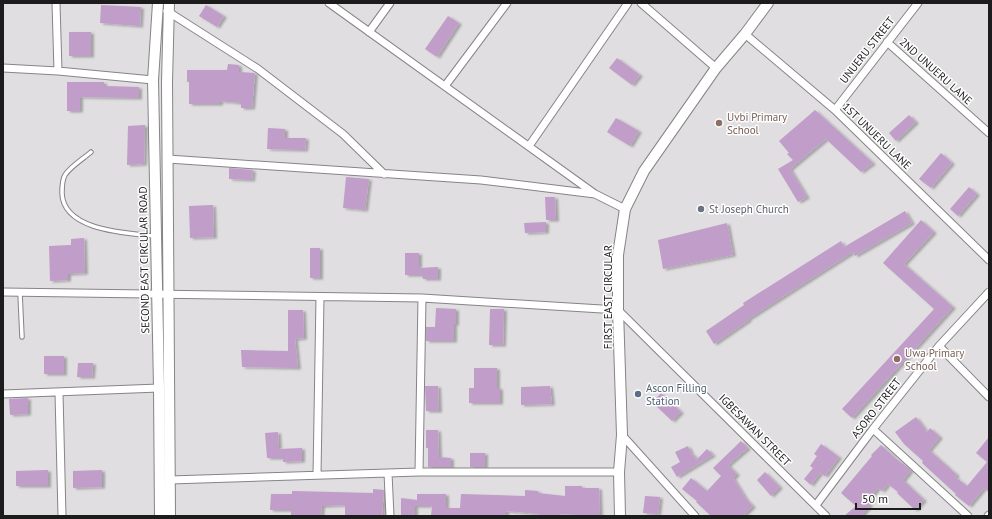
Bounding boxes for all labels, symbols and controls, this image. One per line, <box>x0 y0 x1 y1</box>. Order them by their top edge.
street label: UNUERU STREET <box>837 14 897 86</box>
street label: 2ND UNUERU LANE <box>897 35 975 107</box>
street label: 1ST UNUERU LANE <box>840 100 914 172</box>
place label: Uvbi Primary School <box>727 110 788 137</box>
marker: Uvbi Primary School <box>714 118 724 128</box>
street label: SECOND EAST CIRCULAR ROAD <box>136 186 152 334</box>
place label: St Joseph Church <box>709 202 789 216</box>
marker: St Joseph Church <box>696 204 706 214</box>
street label: FIRST EAST CIRCULAR <box>601 244 615 349</box>
place label: Uwa Primary School <box>905 346 965 373</box>
marker: Uwa Primary School <box>892 354 902 364</box>
street label: ASORO STREET <box>848 375 904 441</box>
place label: Ascon Filling Station <box>646 381 707 408</box>
marker: Ascon Filling Station <box>633 389 643 399</box>
street label: IGBESAWAN STREET <box>716 391 794 469</box>
scale bar <box>856 485 920 511</box>
text: 50 m <box>862 491 888 506</box>

